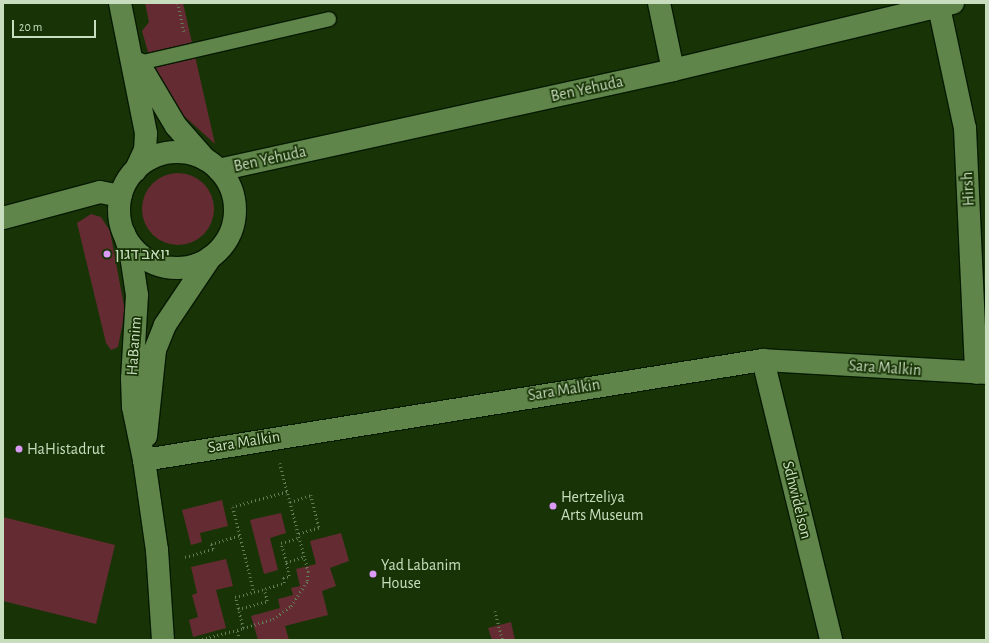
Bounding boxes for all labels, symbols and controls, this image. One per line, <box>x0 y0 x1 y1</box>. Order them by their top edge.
scale bar <box>14 12 98 38</box>
text: 20 m <box>19 21 42 33</box>
street label: Ben Yehuda <box>549 72 625 106</box>
street label: Ben Yehuda <box>232 142 308 176</box>
street label: Hirsh <box>958 171 978 207</box>
place label: יואב דגון <box>115 244 170 264</box>
marker: יואב דגון <box>102 249 112 259</box>
street label: HaBanim <box>122 316 146 376</box>
street label: Sara Malkin <box>848 356 922 380</box>
street label: Sara Malkin <box>527 375 601 405</box>
street label: Sara Malkin <box>207 427 281 457</box>
place label: HaHistadrut <box>27 439 105 459</box>
marker: HaHistadrut <box>14 444 24 454</box>
street label: Sdhwidelson <box>778 459 816 541</box>
place label: Hertzeliya Arts Museum <box>561 487 643 525</box>
marker: Hertzeliya Arts Museum <box>548 501 558 511</box>
place label: Yad Labanim House <box>381 555 461 593</box>
marker: Yad Labanim House <box>368 569 378 579</box>

